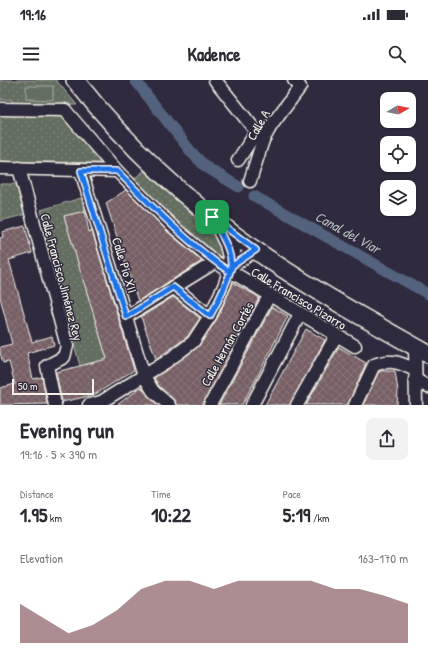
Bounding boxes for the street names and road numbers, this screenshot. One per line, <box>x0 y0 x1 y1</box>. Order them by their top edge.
street label: Calle A <box>242 106 274 144</box>
street label: Calle Francisco Jiménez Rey <box>36 211 88 343</box>
street label: Calle Pío XII <box>108 235 142 295</box>
street label: Calle Francisco Pizarro <box>248 262 350 334</box>
street label: Calle Hernán Cortés <box>196 298 258 390</box>

